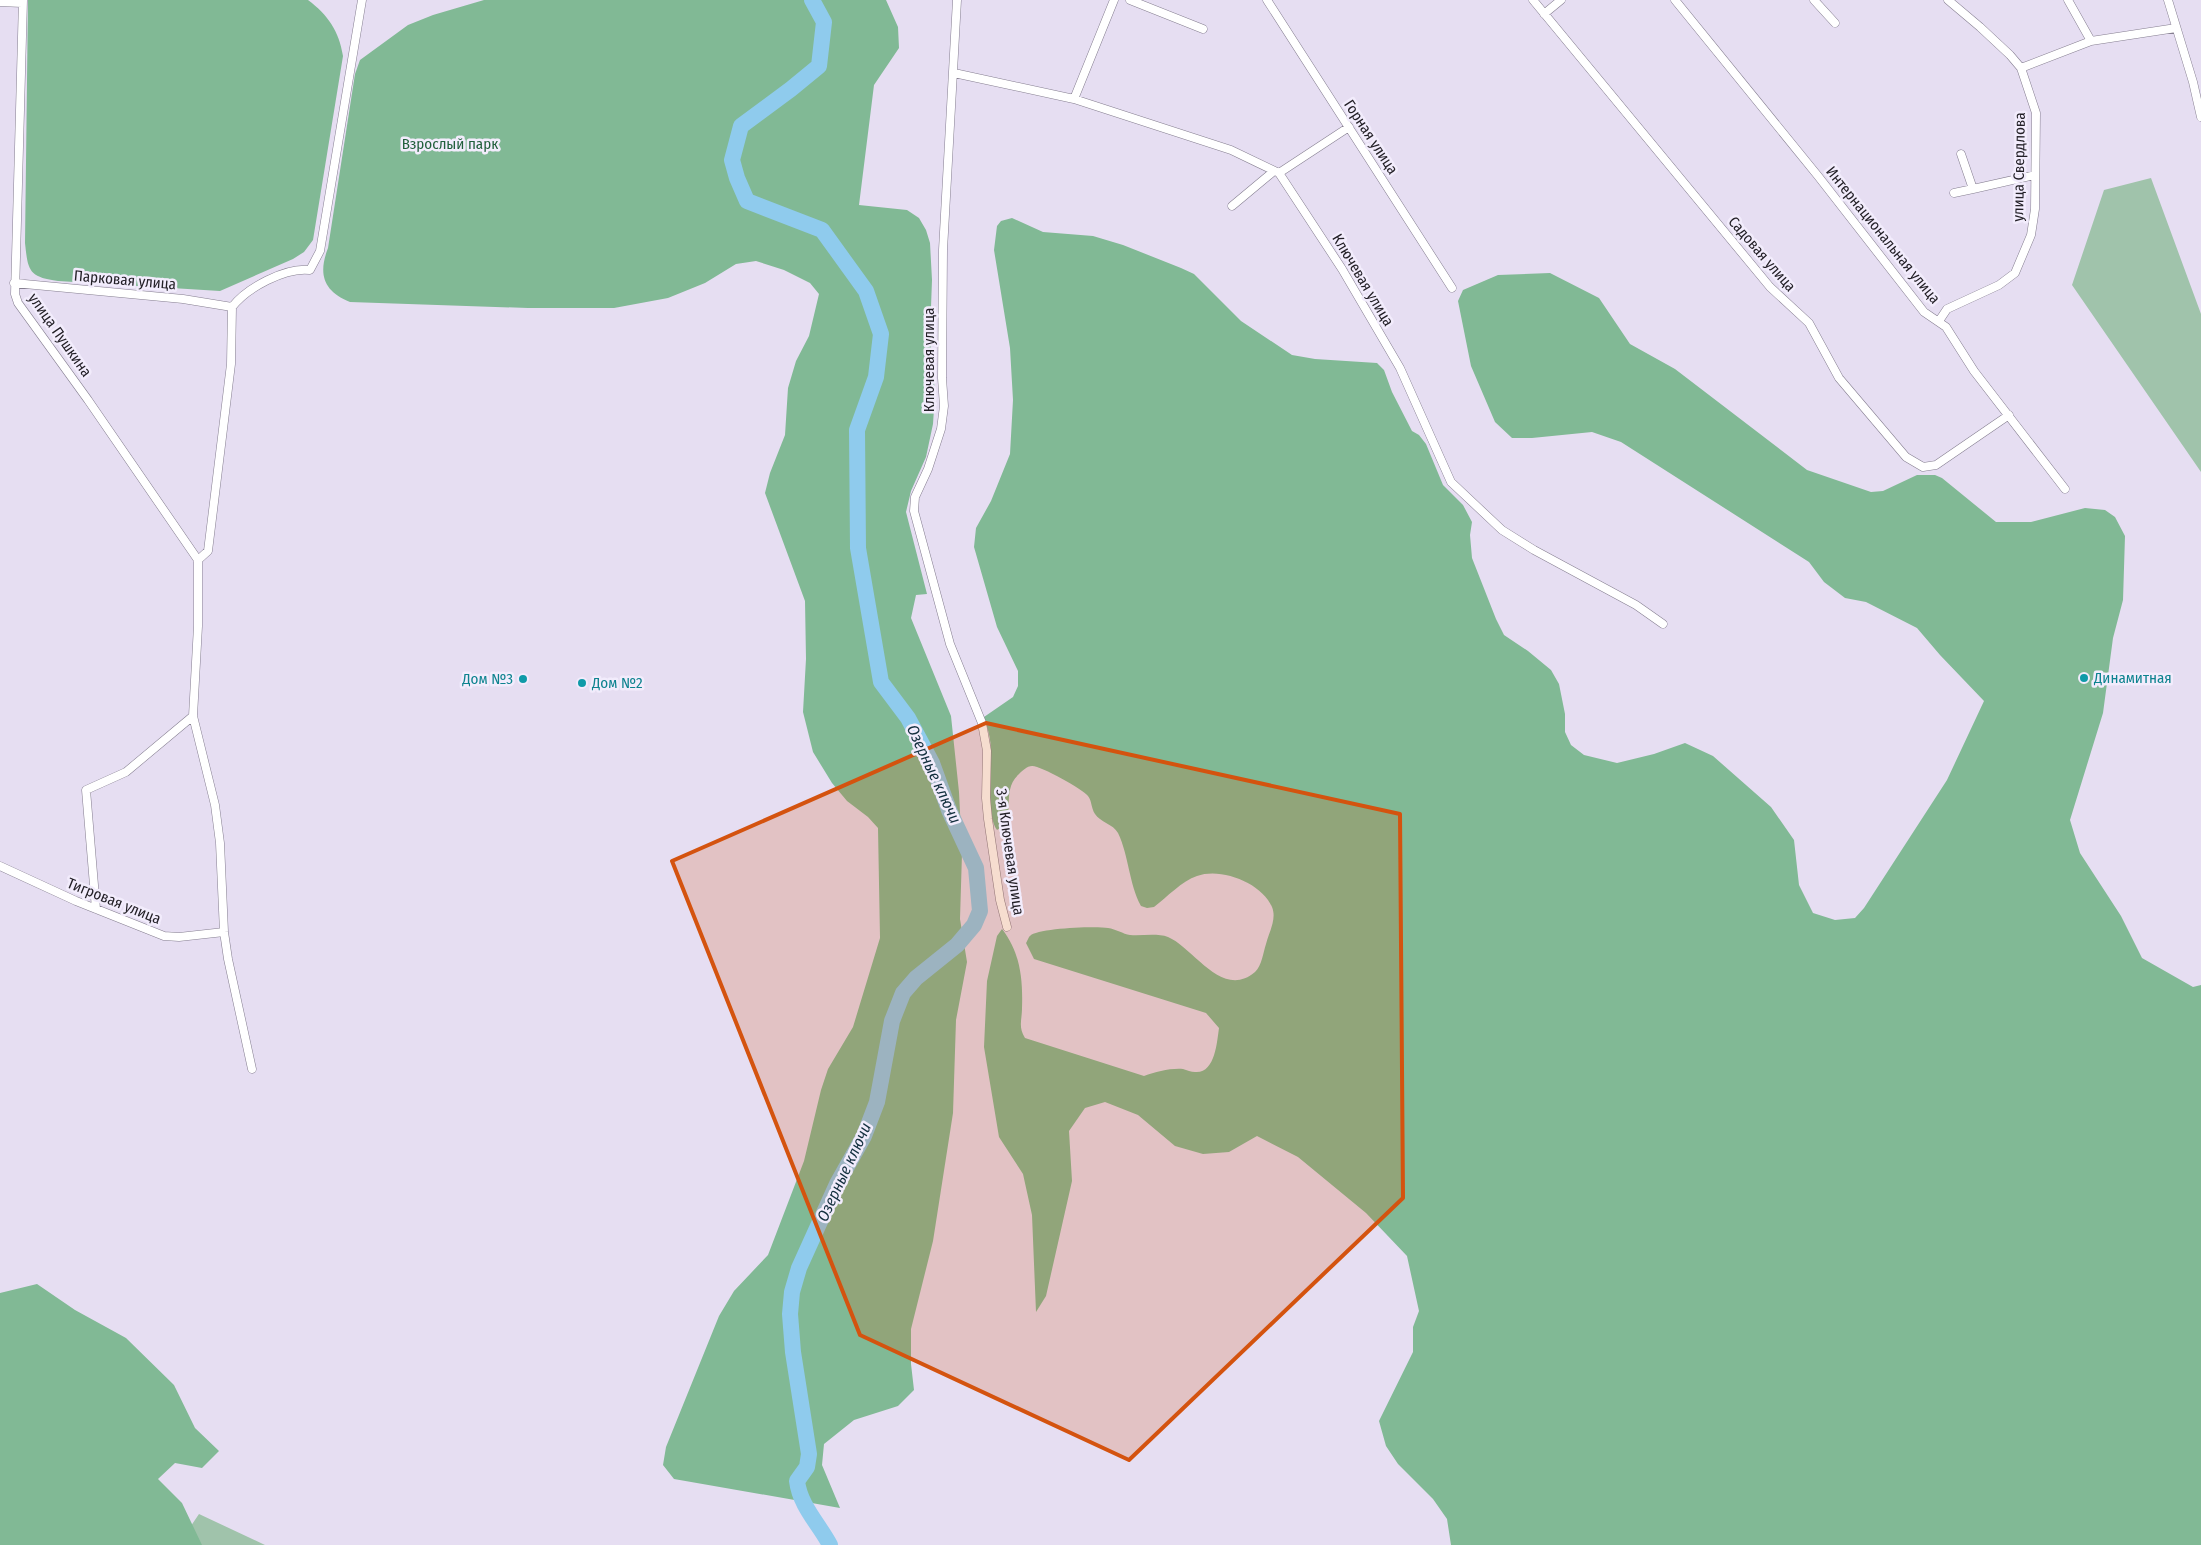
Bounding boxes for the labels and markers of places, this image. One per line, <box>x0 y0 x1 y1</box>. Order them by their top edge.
place label: Динамитная <box>2093 669 2172 687</box>
place label: Дом №3 <box>461 670 513 688</box>
marker: Динамитная <box>2078 672 2090 684</box>
marker: Дом №3 <box>517 673 529 685</box>
place label: Дом №2 <box>591 674 643 692</box>
marker: Дом №2 <box>576 677 588 689</box>

